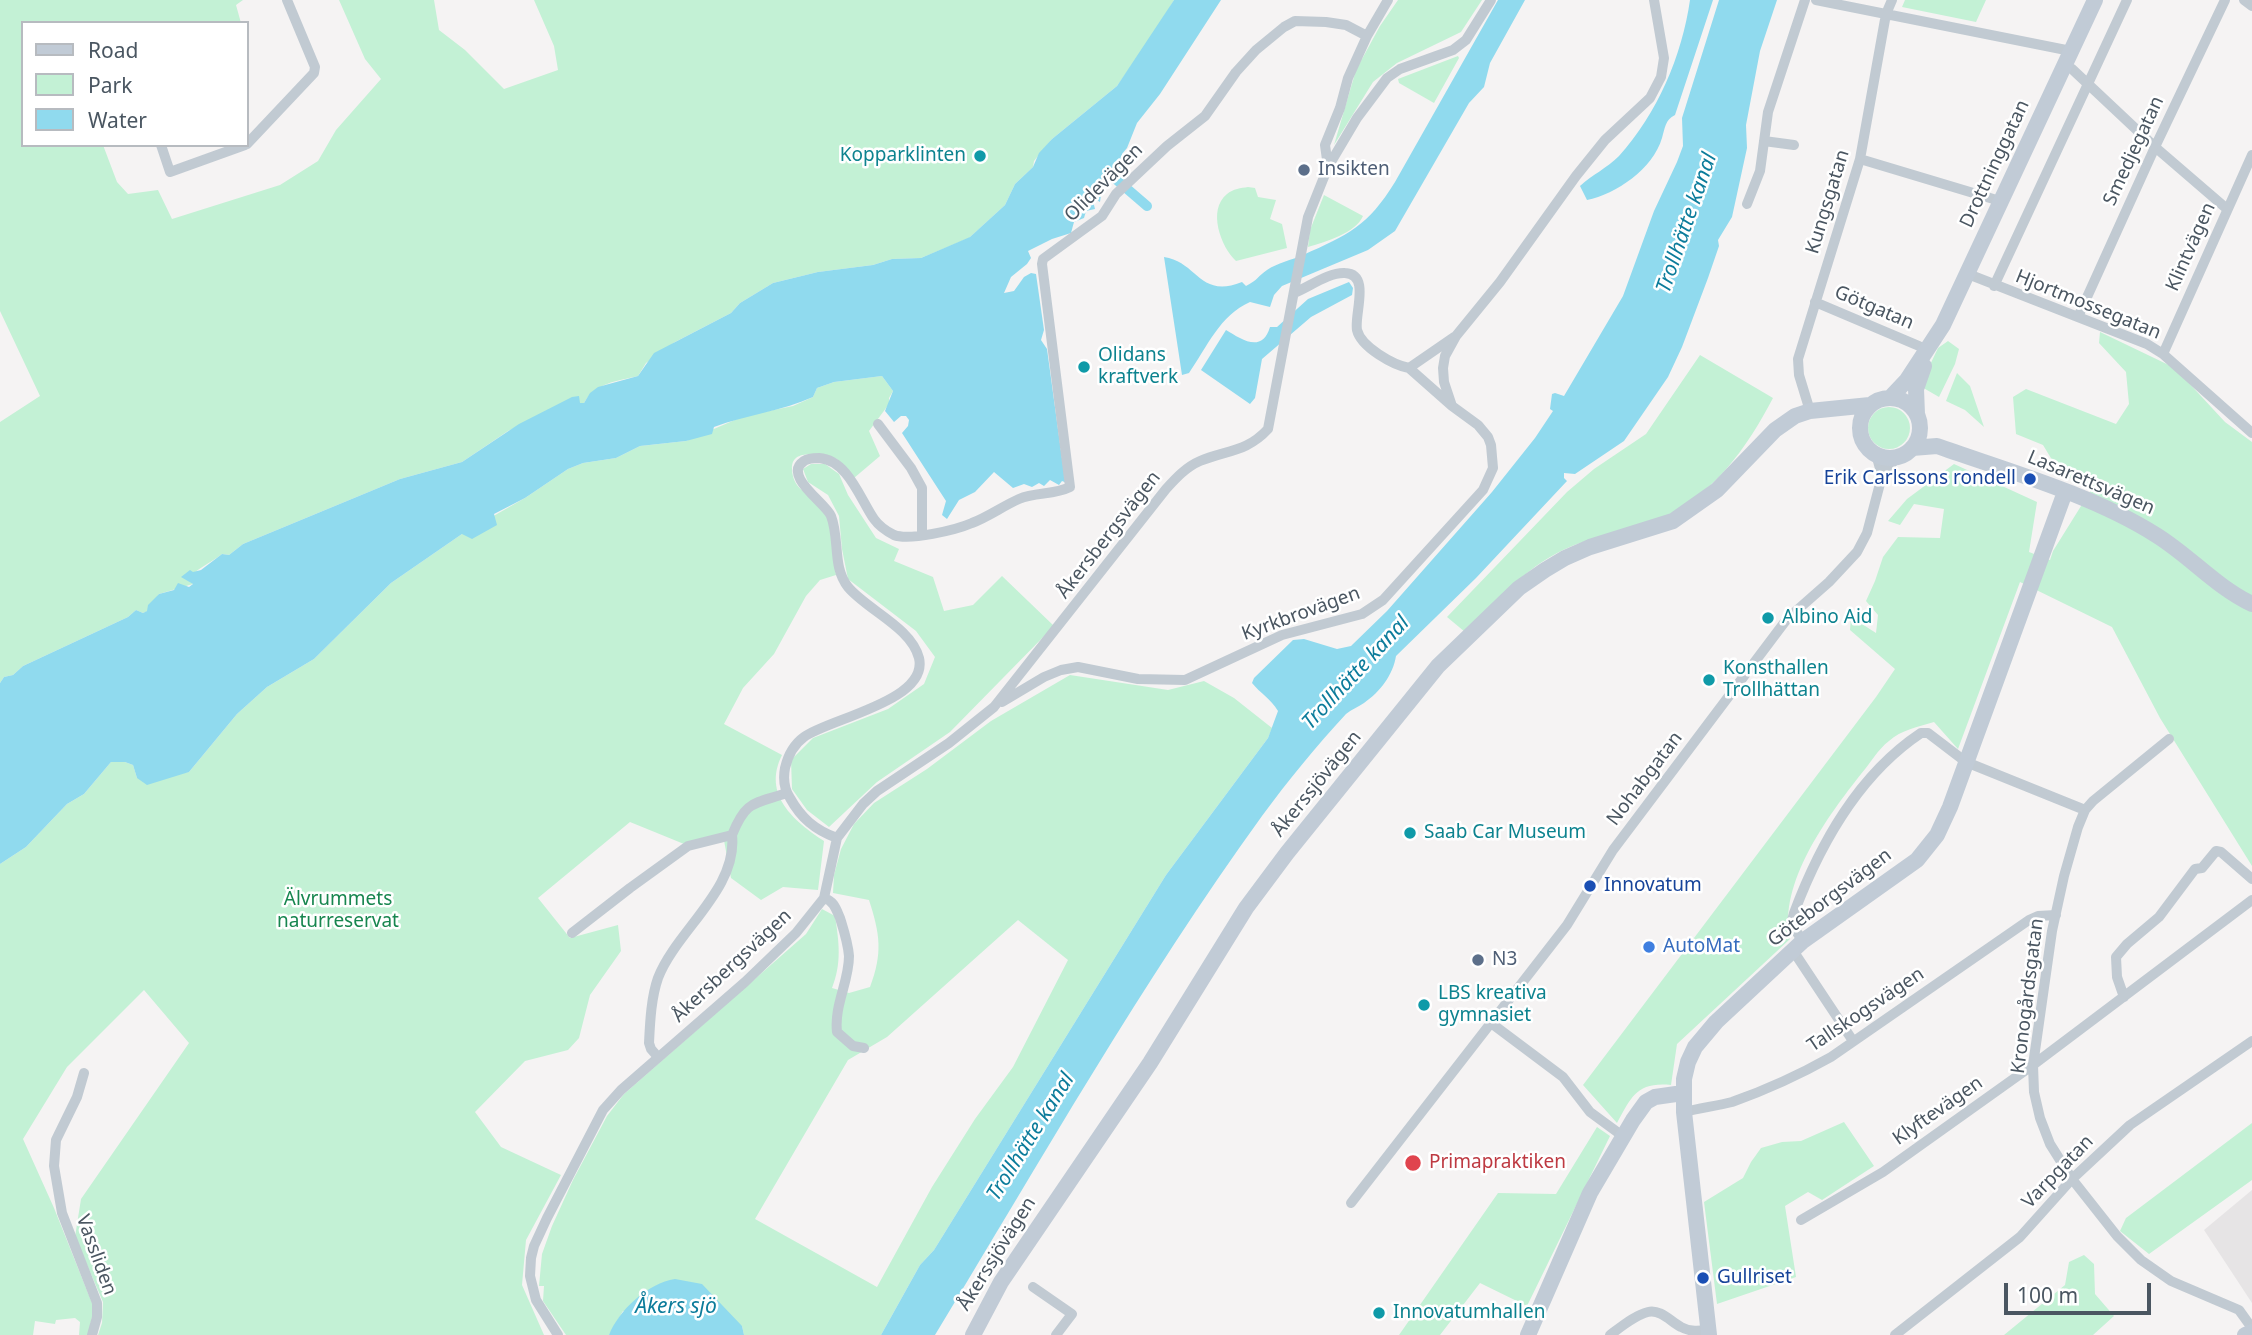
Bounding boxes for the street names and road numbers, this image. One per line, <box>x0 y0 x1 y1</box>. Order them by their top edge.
street label: Smedjegatan <box>2099 93 2169 209</box>
street label: Drottninggatan <box>1955 97 2035 231</box>
street label: Olidevägen <box>1060 139 1148 227</box>
street label: Kungsgatan <box>1801 147 1855 257</box>
street label: Klintvägen <box>2161 199 2221 295</box>
street label: Hjortmossegatan <box>2012 265 2164 345</box>
street label: Götgatan <box>1831 281 1917 335</box>
street label: Lasarettsvägen <box>2024 446 2158 520</box>
street label: Åkersbergsvägen <box>1052 467 1166 603</box>
street label: Kyrkbrovägen <box>1239 582 1363 646</box>
street label: Åkerssjövägen <box>1267 726 1367 842</box>
street label: Nohabgatan <box>1602 728 1688 830</box>
street label: Göteborgsvägen <box>1764 844 1896 952</box>
street label: Åkersbergsvägen <box>667 905 797 1027</box>
street label: Kronogårdsgatan <box>2007 917 2049 1075</box>
street label: Tallskogsvägen <box>1803 963 1929 1057</box>
street label: Klyftevägen <box>1889 1072 1987 1150</box>
street label: Varpgatan <box>2018 1131 2098 1213</box>
street label: Åkerssjövägen <box>953 1193 1041 1315</box>
street label: Vassliden <box>71 1212 121 1298</box>

